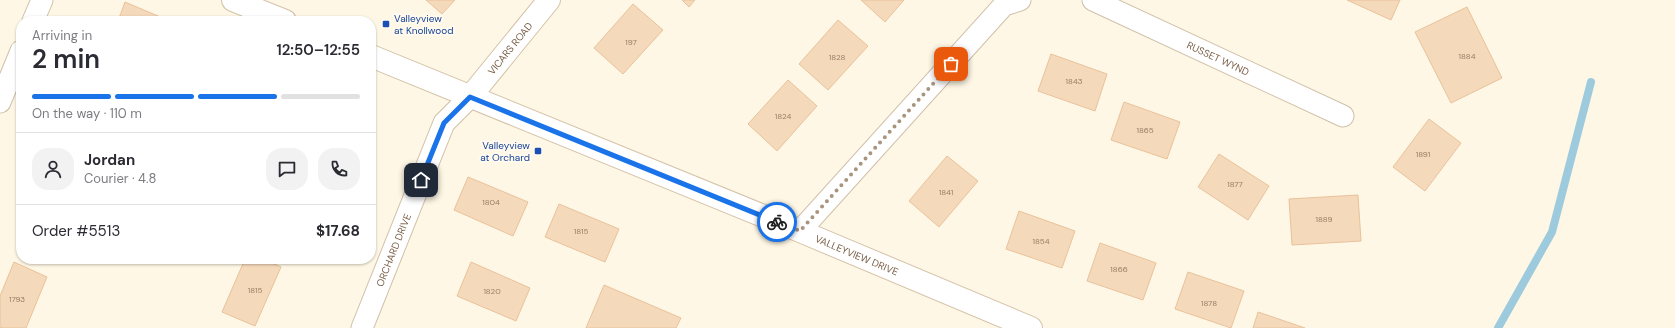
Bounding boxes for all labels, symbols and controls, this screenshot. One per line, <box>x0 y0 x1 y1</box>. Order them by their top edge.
place label: Valleyview at Knollwood <box>394 12 453 37</box>
marker: Valleyview at Knollwood <box>381 19 391 29</box>
street label: VICARS ROAD <box>485 20 535 77</box>
text: Arriving in <box>32 27 92 44</box>
house number: 197 <box>625 37 637 47</box>
street label: RUSSET WYND <box>1185 38 1251 79</box>
text: 12:50–12:55 <box>276 40 360 60</box>
text: 2 min <box>32 42 100 76</box>
pin <box>934 47 968 81</box>
house number: 1884 <box>1458 51 1476 61</box>
house number: 1828 <box>829 52 845 62</box>
icon: bag <box>940 53 962 75</box>
house number: 1843 <box>1066 76 1083 86</box>
text: On the way · 110 m <box>32 105 142 122</box>
house number: 1824 <box>775 111 791 121</box>
house number: 1865 <box>1136 125 1154 135</box>
place label: Valleyview at Orchard <box>480 139 530 164</box>
marker: Valleyview at Orchard <box>533 146 543 156</box>
button: person <box>32 148 74 190</box>
button: chat <box>266 148 308 190</box>
button: phone <box>318 148 360 190</box>
house number: 1891 <box>1416 149 1430 159</box>
text: Jordan <box>84 150 135 170</box>
pin <box>404 163 438 197</box>
icon: home <box>410 169 432 191</box>
text: Courier · 4.8 <box>84 170 156 187</box>
house number: 1877 <box>1227 179 1243 189</box>
house number: 1841 <box>939 187 953 197</box>
house number: 1804 <box>482 197 500 207</box>
courier <box>757 202 797 242</box>
icon: bike <box>766 211 788 233</box>
street label: ORCHARD DRIVE <box>373 212 414 289</box>
house number: 1889 <box>1315 214 1333 224</box>
text: Order #5513 <box>32 221 120 241</box>
text: $17.68 <box>316 221 360 241</box>
house number: 1815 <box>574 226 588 236</box>
street label: VALLEYVIEW DRIVE <box>813 232 901 279</box>
house number: 1854 <box>1032 236 1050 246</box>
house number: 1866 <box>1110 264 1128 274</box>
house number: 1815 <box>248 285 262 295</box>
house number: 1820 <box>483 286 501 296</box>
house number: 1793 <box>9 294 25 304</box>
house number: 1878 <box>1201 298 1217 308</box>

